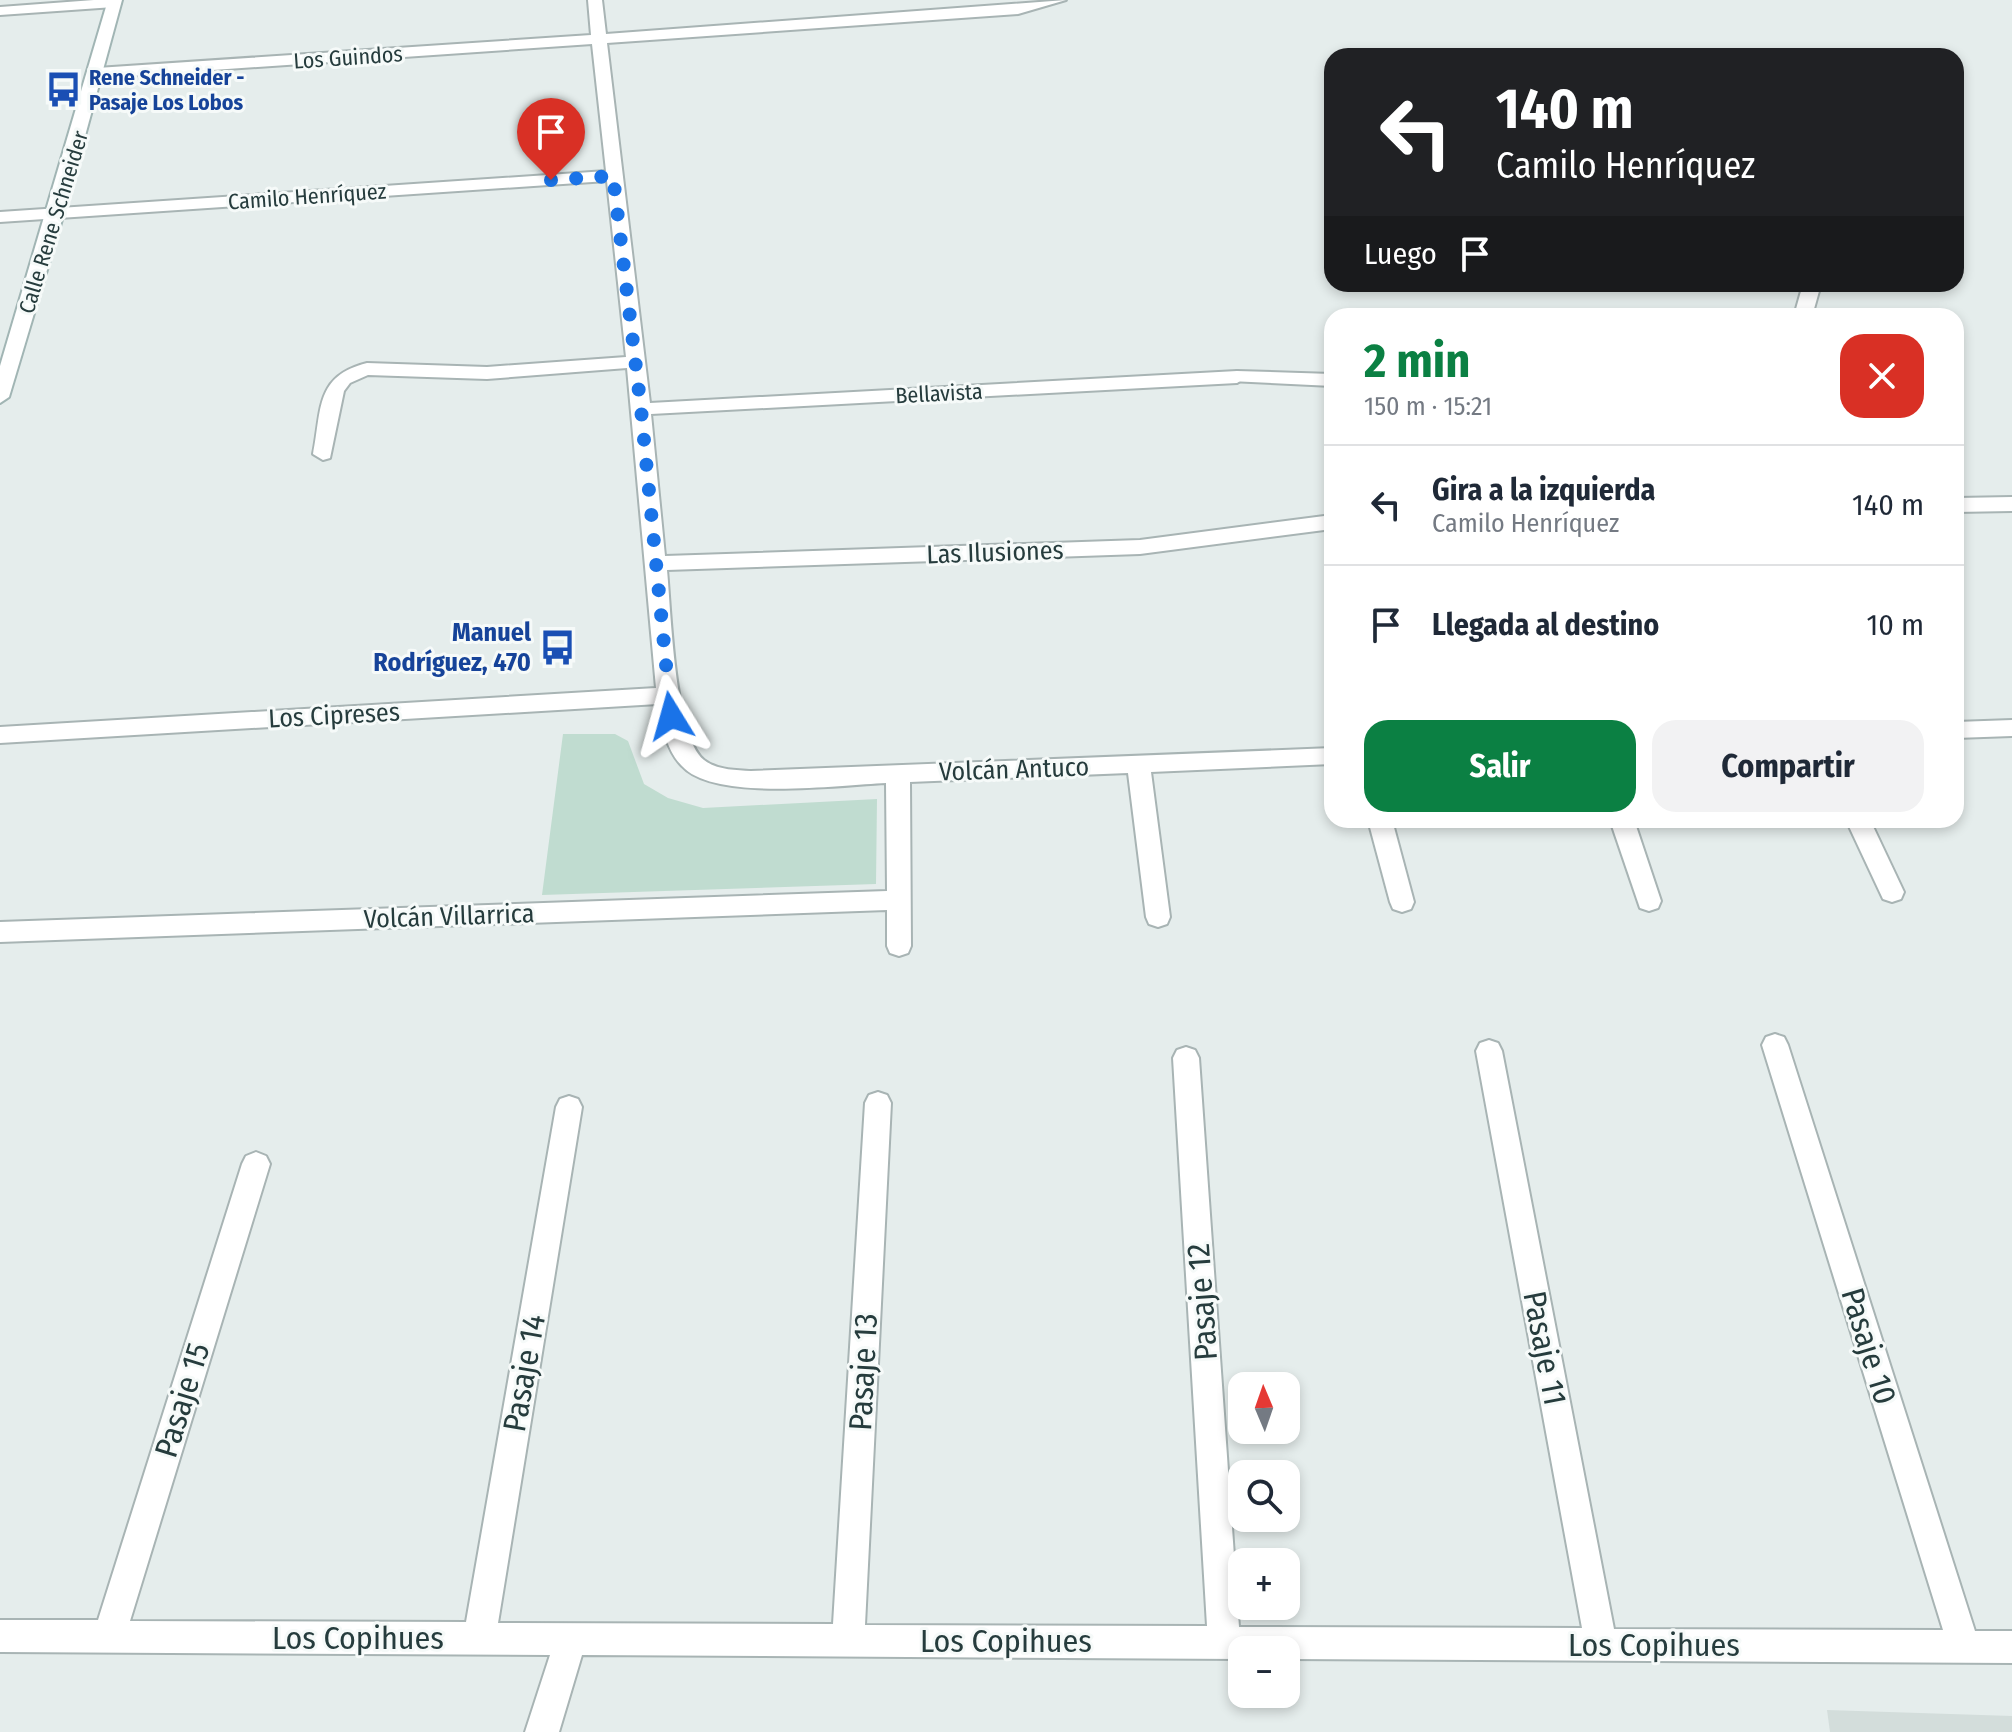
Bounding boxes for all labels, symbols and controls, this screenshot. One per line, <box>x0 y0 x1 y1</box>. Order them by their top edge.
street label: Los Guindos <box>293 40 404 75</box>
place label: Rene Schneider - Pasaje Los Lobos <box>89 64 244 116</box>
bus stop icon: Rene Schneider - Pasaje Los Lobos <box>44 71 82 109</box>
text: 140 m <box>1496 76 1633 143</box>
icon: left <box>1364 80 1468 184</box>
pin <box>517 98 585 180</box>
icon: arrive <box>529 110 573 154</box>
street label: Calle Rene Schneider <box>13 127 94 317</box>
text: Camilo Henríquez <box>1496 144 1755 188</box>
street label: Camilo Henríquez <box>227 177 387 215</box>
icon: arrive <box>1453 232 1497 276</box>
text: Luego <box>1364 236 1437 272</box>
text: 2 min <box>1364 332 1470 390</box>
button: close <box>1840 334 1924 418</box>
street label: Bellavista <box>895 378 983 409</box>
text: 150 m · 15:21 <box>1364 391 1492 422</box>
text: Gira a la izquierda <box>1432 472 1655 508</box>
icon: left <box>1364 483 1408 527</box>
text: 140 m <box>1852 487 1924 523</box>
text: Camilo Henríquez <box>1432 508 1619 539</box>
street label: Las Ilusiones <box>926 535 1064 570</box>
icon: arrive <box>1364 603 1408 647</box>
text: Llegada al destino <box>1432 607 1659 643</box>
text: 10 m <box>1867 607 1924 643</box>
place label: Manuel Rodríguez, 470 <box>373 617 532 678</box>
bus stop icon: Manuel Rodríguez, 470 <box>538 628 576 666</box>
position arrow <box>629 674 713 758</box>
street label: Los Cipreses <box>267 697 401 734</box>
button: Salir <box>1364 720 1636 812</box>
button: Compartir <box>1652 720 1924 812</box>
street label: Volcán Antuco <box>938 751 1090 788</box>
street label: Volcán Villarrica <box>363 898 535 935</box>
street label: Pasaje 12 <box>1179 1242 1225 1362</box>
street label: Pasaje 10 <box>1833 1283 1905 1409</box>
street label: Pasaje 11 <box>1515 1288 1575 1408</box>
street label: Pasaje 14 <box>495 1311 553 1435</box>
street label: Pasaje 13 <box>841 1312 885 1432</box>
street label: Pasaje 15 <box>147 1338 217 1462</box>
north arrow <box>1228 1372 1300 1444</box>
map controls <box>1228 1372 1300 1708</box>
button: search <box>1228 1460 1300 1532</box>
button: + <box>1228 1548 1300 1620</box>
street label: Los Copihues <box>272 1619 444 1657</box>
street label: Los Copihues <box>920 1622 1092 1660</box>
street label: Los Copihues <box>1568 1626 1740 1664</box>
button: − <box>1228 1636 1300 1708</box>

